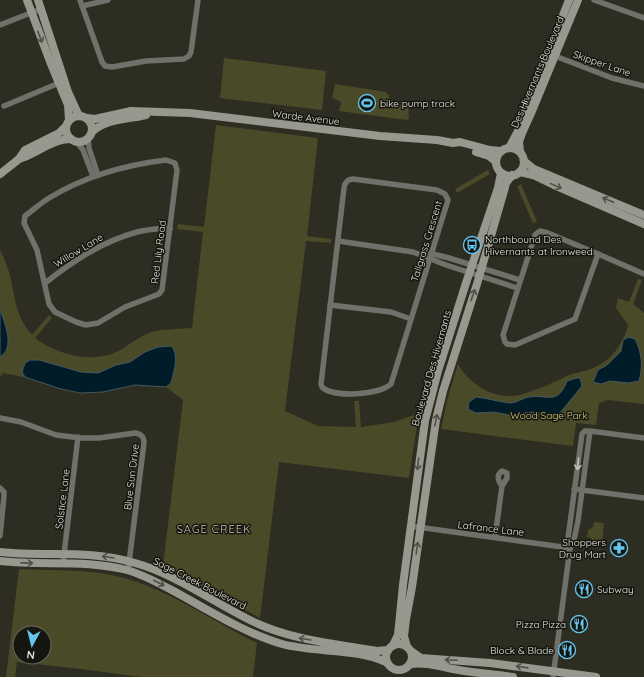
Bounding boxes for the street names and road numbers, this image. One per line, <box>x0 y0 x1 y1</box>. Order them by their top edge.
street label: Des Hivernants Boulevard <box>508 14 567 130</box>
street label: Skipper Lane <box>571 48 633 80</box>
street label: Warde Avenue <box>271 107 341 128</box>
street label: Tallgrass Crescent <box>408 198 445 283</box>
street label: Red Lily Road <box>148 220 169 285</box>
street label: Willow Lane <box>51 230 106 270</box>
street label: Boulevard Des Hivernants <box>409 308 454 428</box>
street label: Blue Sun Drive <box>121 443 142 511</box>
street label: Solstice Lane <box>52 468 73 530</box>
street label: Lafrance Lane <box>457 518 525 539</box>
street label: Sage Creek Boulevard <box>151 554 248 613</box>

